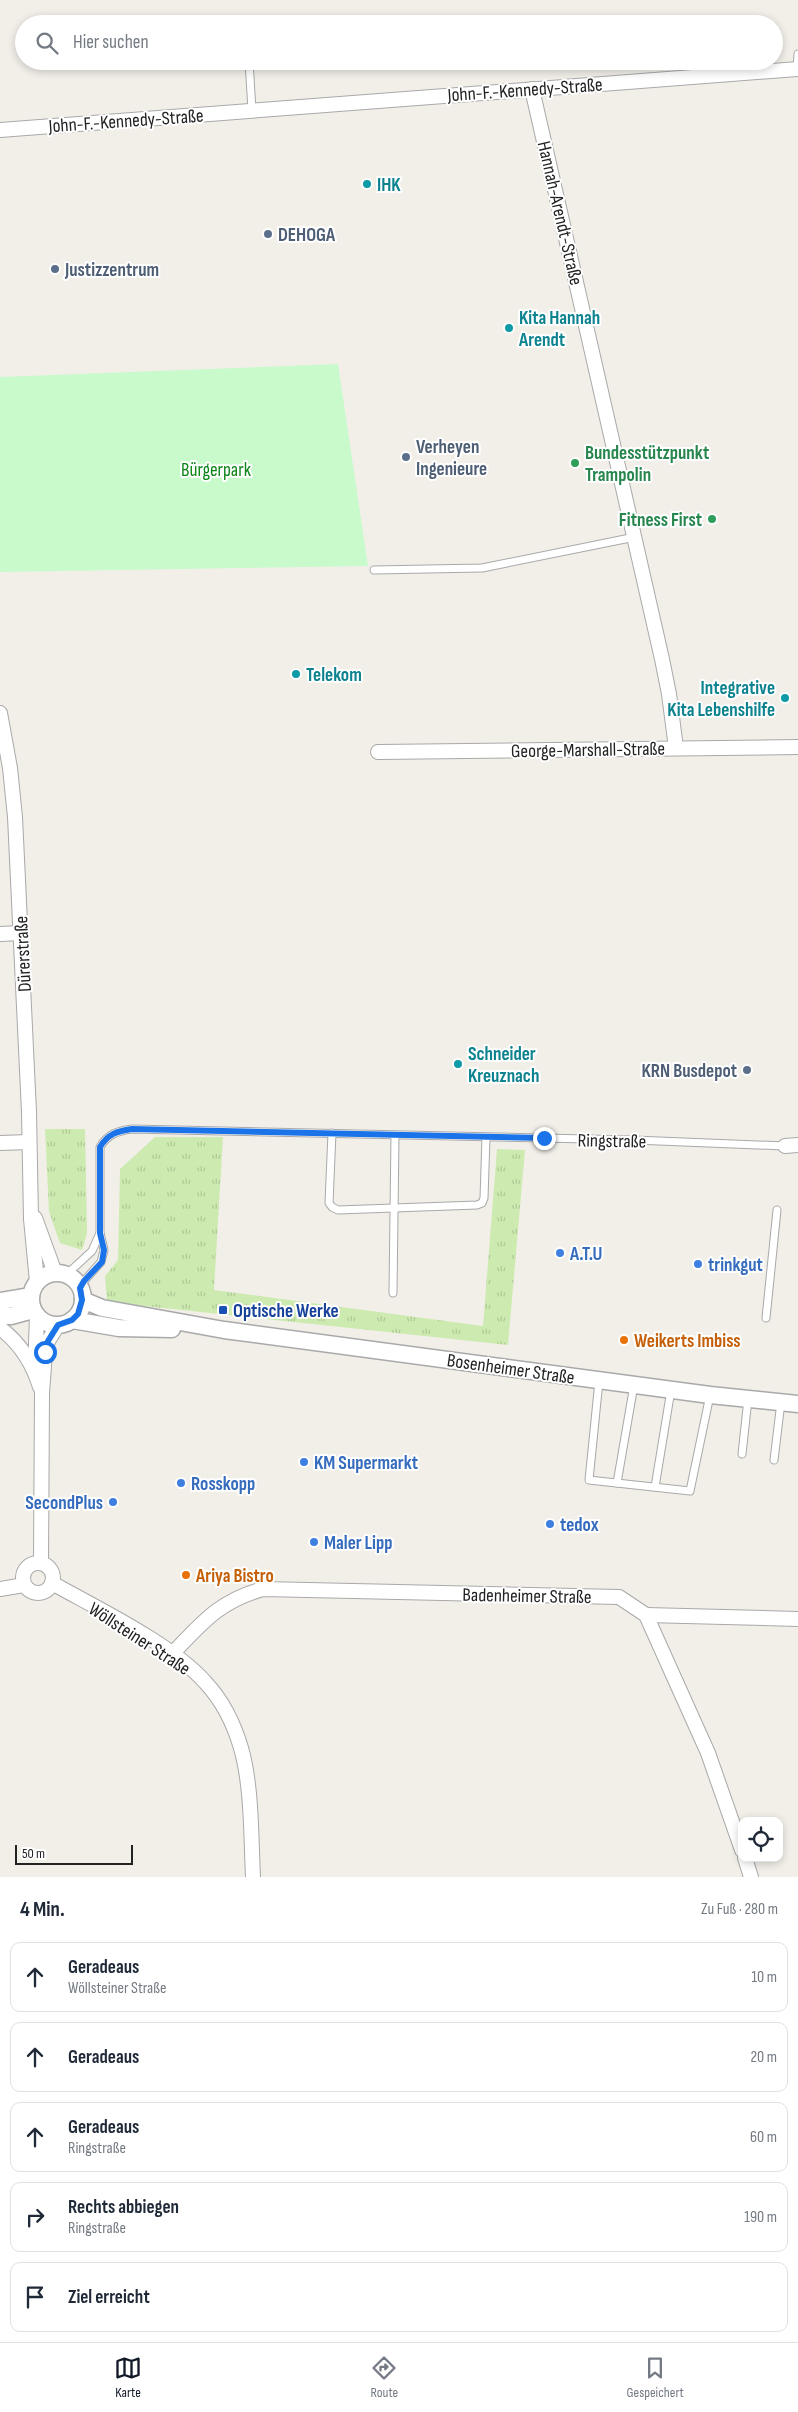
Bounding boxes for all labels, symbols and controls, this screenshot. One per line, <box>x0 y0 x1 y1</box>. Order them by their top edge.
search box <box>15 15 783 70</box>
icon: search <box>33 29 61 57</box>
text: Hier suchen <box>73 31 149 54</box>
street label: John-F.-Kennedy-Straße <box>446 74 603 107</box>
street label: John-F.-Kennedy-Straße <box>47 105 204 138</box>
street label: Hannah-Arendt-Straße <box>532 139 587 288</box>
place label: IHK <box>377 174 401 197</box>
marker: IHK <box>361 178 373 190</box>
place label: DEHOGA <box>278 224 336 247</box>
marker: DEHOGA <box>262 228 274 240</box>
place label: Justizzentrum <box>64 259 159 282</box>
marker: Justizzentrum <box>49 263 61 275</box>
place label: Kita Hannah Arendt <box>518 307 600 352</box>
marker: Kita Hannah Arendt <box>503 322 515 334</box>
place label: Verheyen Ingenieure <box>416 436 487 481</box>
place label: Bundesstützpunkt Trampolin <box>585 442 709 487</box>
marker: Verheyen Ingenieure <box>400 451 412 463</box>
marker: Bundesstützpunkt Trampolin <box>569 457 581 469</box>
park label: Bürgerpark <box>181 459 252 482</box>
place label: Fitness First <box>619 509 702 532</box>
marker: Fitness First <box>706 513 718 525</box>
place label: Telekom <box>306 664 362 687</box>
marker: Telekom <box>290 668 302 680</box>
place label: Integrative Kita Lebenshilfe <box>667 677 775 722</box>
marker: Integrative Kita Lebenshilfe <box>779 692 791 704</box>
street label: George-Marshall-Straße <box>511 738 665 763</box>
street label: Dürerstraße <box>10 915 37 992</box>
place label: Schneider Kreuznach <box>468 1043 539 1088</box>
marker: Schneider Kreuznach <box>452 1058 464 1070</box>
place label: KRN Busdepot <box>641 1060 737 1083</box>
marker: KRN Busdepot <box>741 1064 753 1076</box>
route end <box>533 1127 556 1150</box>
street label: Ringstraße <box>577 1129 647 1154</box>
place label: A.T.U <box>569 1243 602 1266</box>
marker: A.T.U <box>554 1247 566 1259</box>
place label: trinkgut <box>708 1254 763 1277</box>
marker: trinkgut <box>692 1258 704 1270</box>
place label: Optische Werke <box>233 1300 339 1323</box>
marker: Optische Werke <box>217 1304 229 1316</box>
place label: Weikerts Imbiss <box>634 1330 741 1353</box>
marker: Weikerts Imbiss <box>618 1334 630 1346</box>
route start <box>34 1341 57 1364</box>
street label: Bosenheimer Straße <box>446 1349 576 1390</box>
place label: KM Supermarkt <box>314 1452 418 1475</box>
marker: KM Supermarkt <box>298 1456 310 1468</box>
place label: Rosskopp <box>191 1473 255 1496</box>
marker: Rosskopp <box>175 1477 187 1489</box>
place label: SecondPlus <box>25 1492 103 1515</box>
marker: SecondPlus <box>107 1496 119 1508</box>
place label: tedox <box>560 1514 599 1537</box>
marker: tedox <box>544 1518 556 1530</box>
place label: Maler Lipp <box>324 1532 392 1555</box>
marker: Maler Lipp <box>308 1536 320 1548</box>
place label: Ariya Bistro <box>195 1565 274 1588</box>
marker: Ariya Bistro <box>180 1569 192 1581</box>
street label: Badenheimer Straße <box>462 1584 592 1609</box>
street label: Wöllsteiner Straße <box>84 1598 194 1681</box>
map controls <box>738 1817 783 1862</box>
button: locate <box>738 1817 783 1862</box>
scale bar <box>15 1842 132 1865</box>
text: 50 m <box>22 1845 45 1862</box>
text: 4 Min. <box>20 1897 65 1922</box>
text: Zu Fuß · 280 m <box>701 1900 778 1919</box>
text: Geradeaus <box>68 1956 139 1979</box>
icon: ahead <box>21 1963 49 1991</box>
text: 10 m <box>751 1968 777 1987</box>
text: Wöllsteiner Straße <box>68 1979 166 1998</box>
icon: ahead <box>21 2043 49 2071</box>
text: Geradeaus <box>68 2046 139 2069</box>
text: 20 m <box>750 2048 777 2067</box>
text: Geradeaus <box>68 2116 139 2139</box>
icon: ahead <box>21 2123 49 2151</box>
text: 60 m <box>750 2128 777 2147</box>
text: Ringstraße <box>68 2139 126 2158</box>
text: Rechts abbiegen <box>68 2196 179 2219</box>
icon: right <box>21 2203 49 2231</box>
text: 190 m <box>744 2208 777 2227</box>
text: Ringstraße <box>68 2219 126 2238</box>
icon: arrive <box>21 2283 49 2311</box>
text: Ziel erreicht <box>68 2286 150 2309</box>
tab: Karte <box>114 2354 142 2401</box>
tab: Route <box>370 2354 398 2401</box>
tab: Gespeichert <box>627 2354 684 2401</box>

